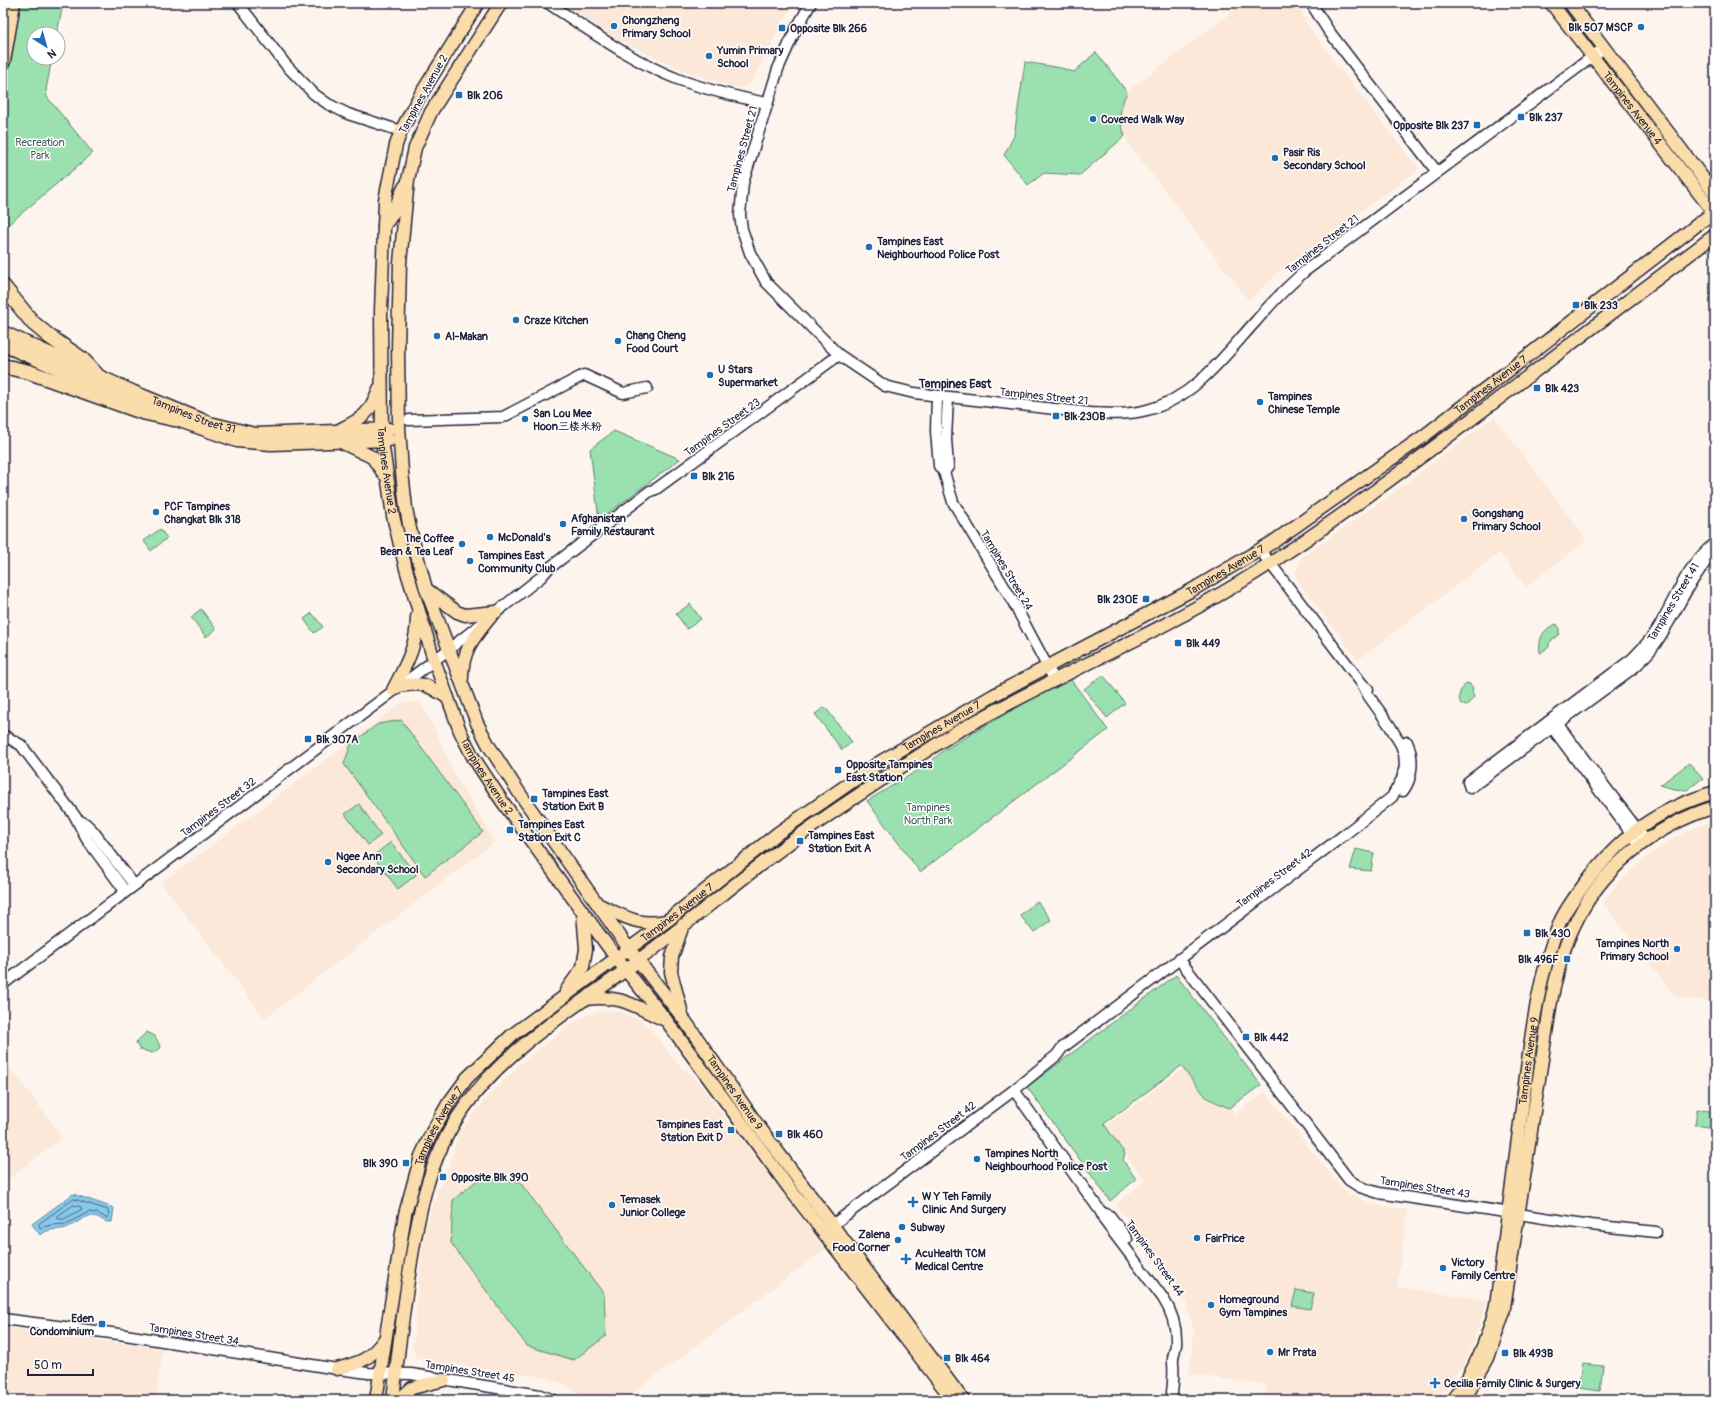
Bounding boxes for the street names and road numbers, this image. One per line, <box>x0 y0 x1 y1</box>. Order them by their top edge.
street label: Tampines Avenue 2 <box>396 52 451 136</box>
street label: Tampines Avenue 4 <box>1600 69 1665 148</box>
street label: Tampines Street 21 <box>725 104 760 194</box>
street label: Tampines Street 21 <box>1283 212 1361 277</box>
street label: Tampines Avenue 7 <box>1452 353 1530 417</box>
street label: Tampines Street 21 <box>999 385 1089 408</box>
street label: Tampines Street 31 <box>149 394 237 436</box>
street label: Tampines Street 23 <box>682 396 763 459</box>
street label: Tampines Avenue 2 <box>374 426 399 515</box>
street label: Tampines Street 24 <box>978 528 1036 613</box>
street label: Tampines Avenue 7 <box>1184 542 1267 599</box>
street label: Tampines Street 41 <box>1645 561 1702 644</box>
street label: Tampines Avenue 7 <box>900 698 983 754</box>
street label: Tampines Avenue 2 <box>457 735 516 817</box>
street label: Tampines Street 32 <box>178 775 258 840</box>
street label: Tampines Street 42 <box>1234 846 1315 911</box>
street label: Tampines Avenue 7 <box>638 880 716 945</box>
street label: Tampines Avenue 9 <box>1516 1016 1541 1105</box>
street label: Tampines Avenue 9 <box>704 1053 765 1133</box>
street label: Tampines Avenue 7 <box>413 1084 466 1167</box>
street label: Tampines Street 42 <box>898 1099 979 1164</box>
street label: Tampines Street 43 <box>1379 1174 1471 1201</box>
street label: Tampines Street 44 <box>1123 1218 1187 1300</box>
street label: Tampines Street 34 <box>148 1321 241 1348</box>
street label: Tampines Street 45 <box>424 1358 516 1385</box>

